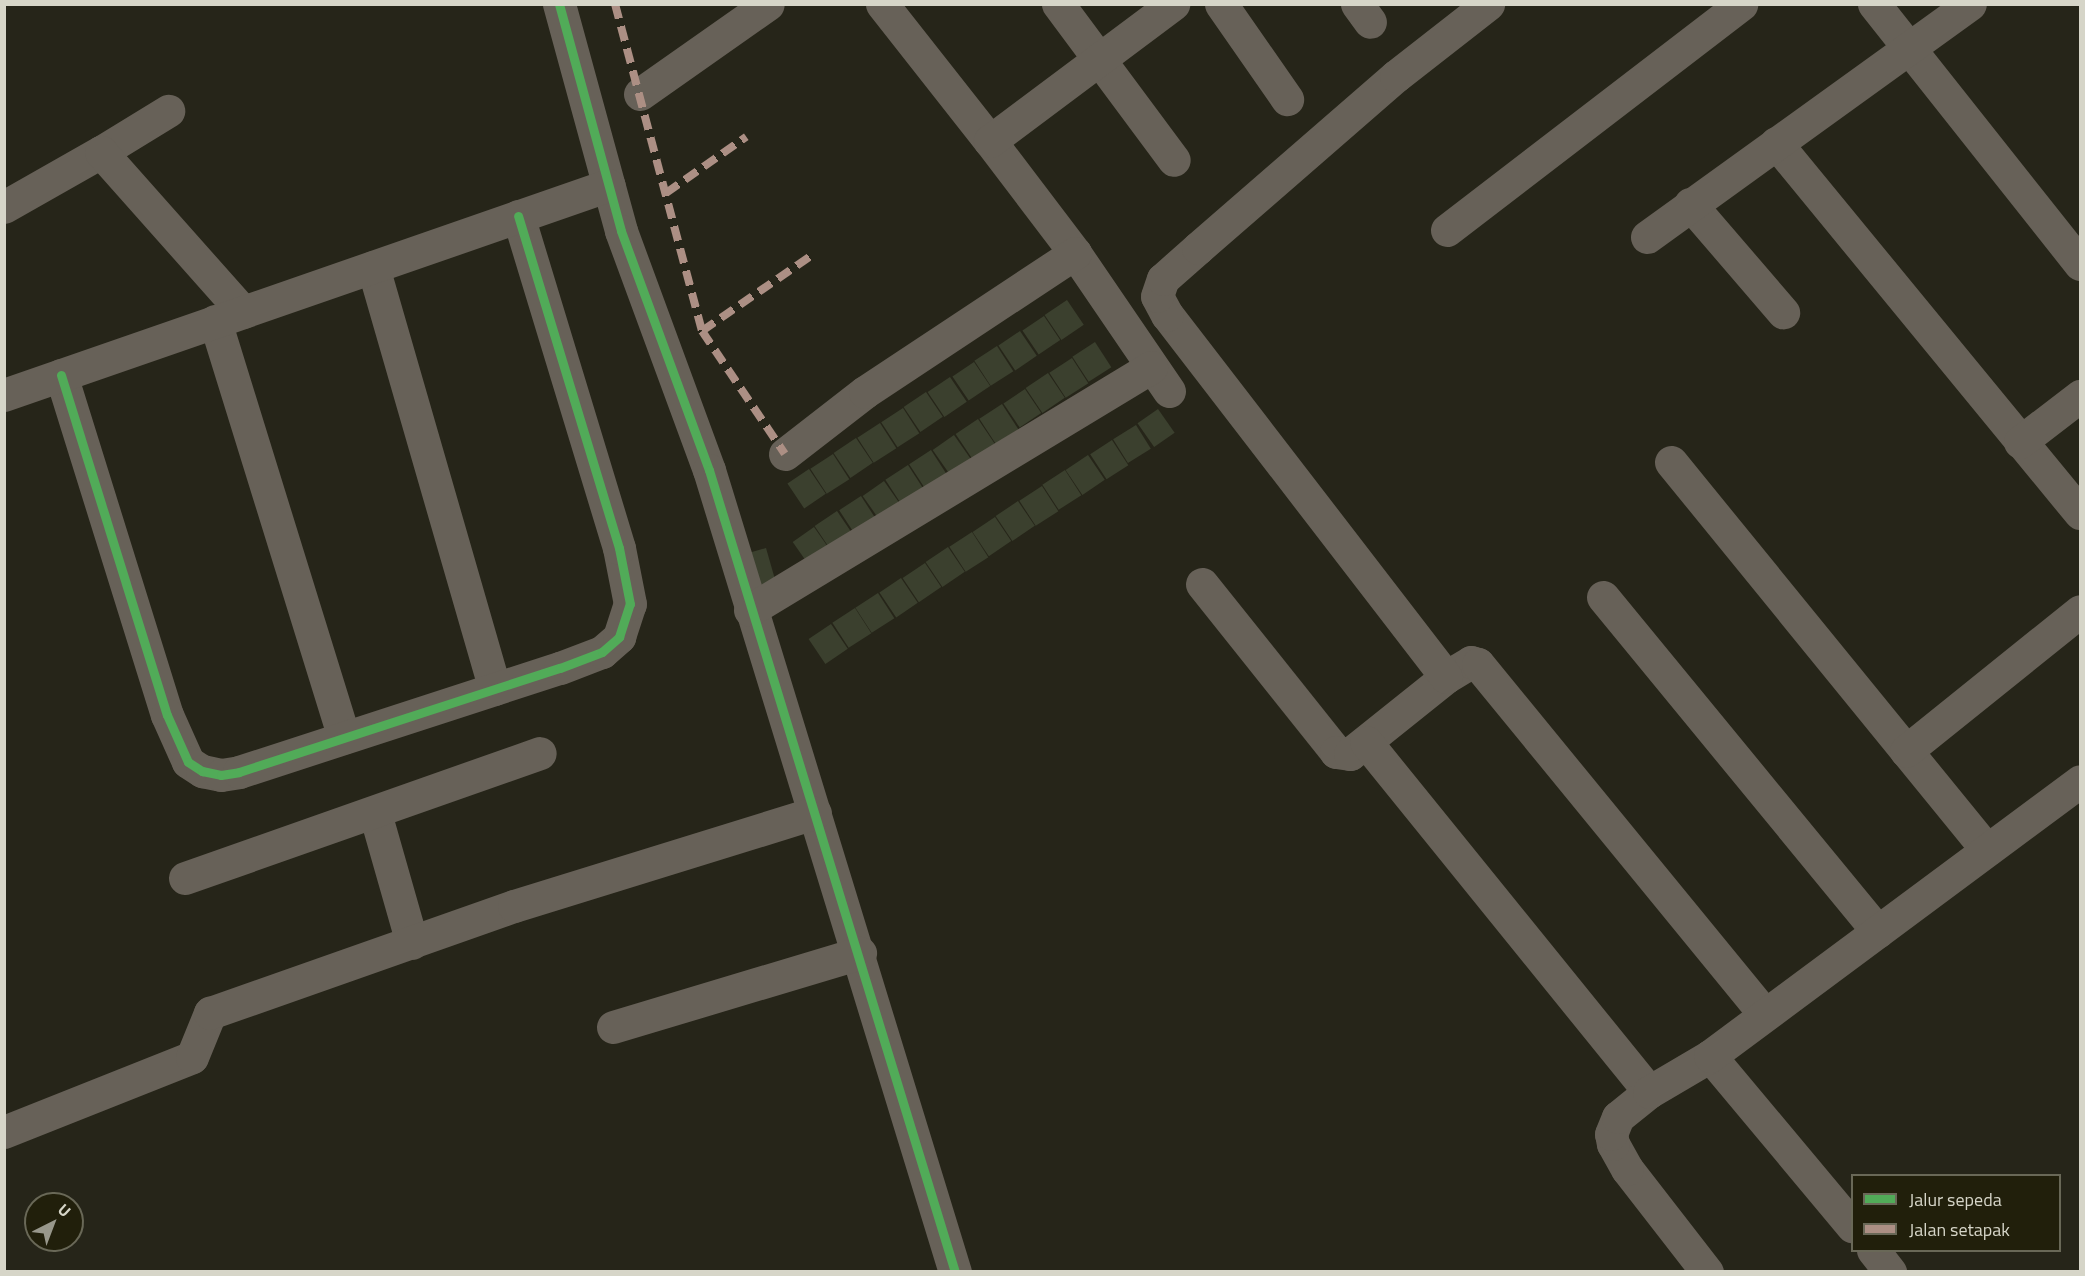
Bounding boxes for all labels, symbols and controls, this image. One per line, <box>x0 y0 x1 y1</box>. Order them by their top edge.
legend <box>1851 1174 2061 1252</box>
text: Jalur sepeda <box>1909 1186 2002 1213</box>
north arrow <box>24 1192 84 1252</box>
text: U <box>53 1198 77 1223</box>
text: Jalan setapak <box>1909 1216 2010 1243</box>

